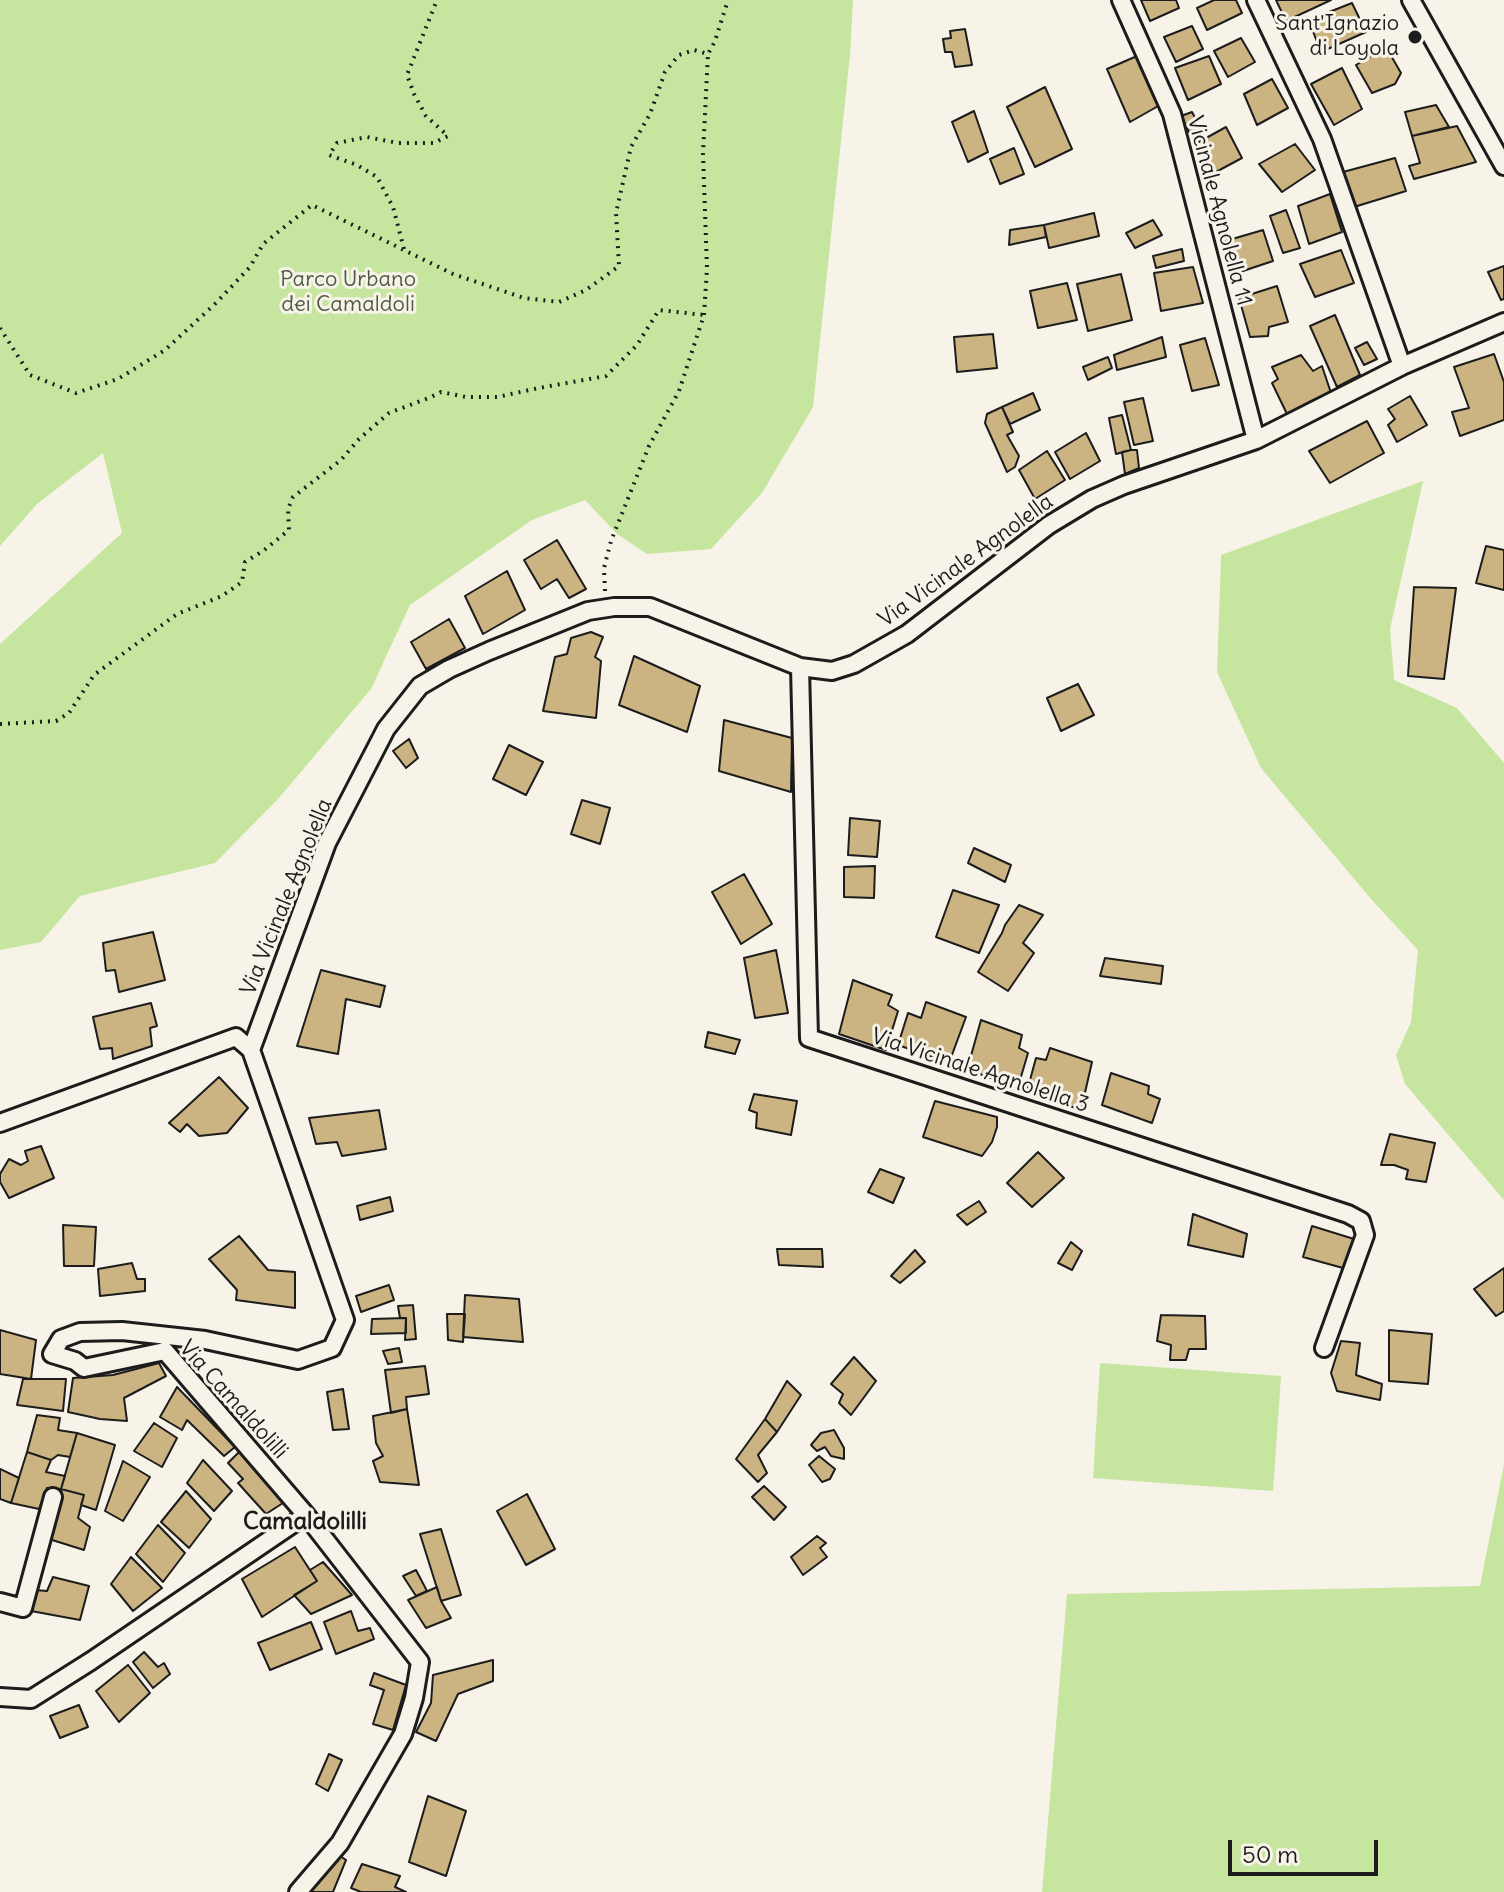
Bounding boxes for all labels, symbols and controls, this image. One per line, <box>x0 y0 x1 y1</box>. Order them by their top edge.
place label: Sant'Ignazio di Loyola <box>1276 11 1399 62</box>
marker: Sant'Ignazio di Loyola <box>1406 28 1424 46</box>
street label: Vicinale Agnolella 11 <box>1181 113 1257 309</box>
park label: Parco Urbano dei Camaldoli <box>280 267 416 318</box>
street label: Via Vicinale Agnolella <box>874 489 1058 633</box>
street label: Via Vicinale Agnolella <box>236 795 338 999</box>
street label: Via Vicinale Agnolella 3 <box>868 1023 1092 1119</box>
street label: Via Camaldolilli <box>173 1335 293 1465</box>
district label: Camaldolilli <box>243 1508 367 1536</box>
scale bar <box>1232 1824 1382 1874</box>
text: 50 m <box>1242 1839 1298 1869</box>

